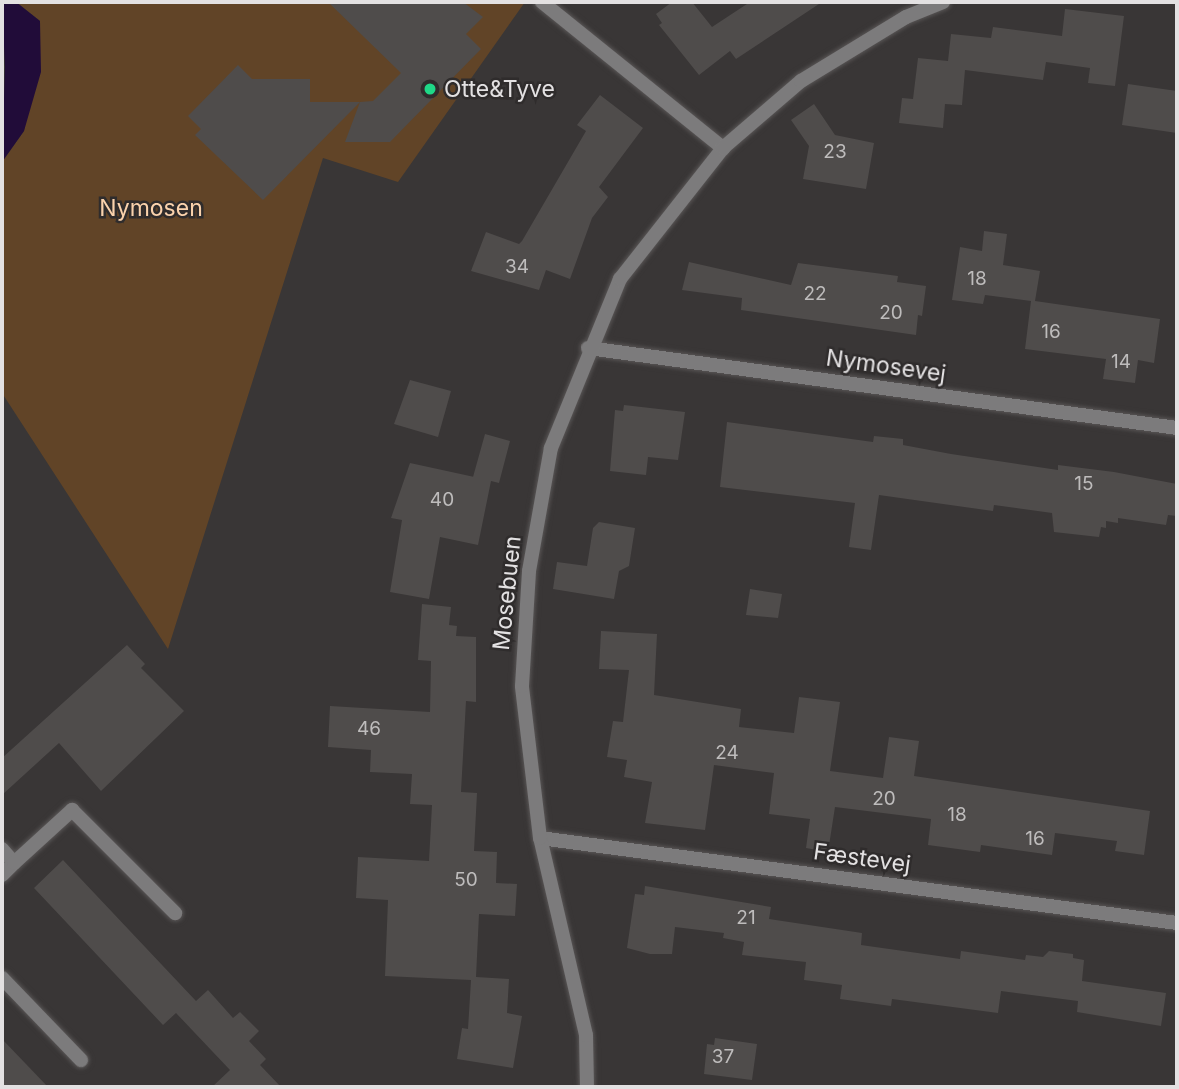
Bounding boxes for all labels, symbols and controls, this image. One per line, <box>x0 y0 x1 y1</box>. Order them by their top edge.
place label: Otte&Tyve <box>444 75 555 103</box>
marker: Otte&Tyve <box>422 81 438 97</box>
house number: 23 <box>823 141 847 163</box>
park label: Nymosen <box>99 194 203 222</box>
house number: 34 <box>505 256 529 278</box>
house number: 18 <box>967 268 987 290</box>
house number: 22 <box>803 283 827 305</box>
house number: 20 <box>879 302 903 324</box>
house number: 16 <box>1041 321 1061 343</box>
street label: Nymosevej <box>824 344 948 388</box>
house number: 14 <box>1111 351 1131 373</box>
house number: 15 <box>1074 473 1094 495</box>
house number: 40 <box>430 489 454 511</box>
street label: Mosebuen <box>487 534 527 652</box>
house number: 46 <box>357 718 381 740</box>
house number: 24 <box>715 742 739 764</box>
house number: 20 <box>872 788 896 810</box>
house number: 18 <box>947 804 967 826</box>
house number: 16 <box>1025 828 1045 850</box>
street label: Fæstevej <box>812 838 912 878</box>
house number: 50 <box>454 869 478 891</box>
house number: 21 <box>736 907 756 929</box>
house number: 37 <box>712 1046 734 1068</box>

